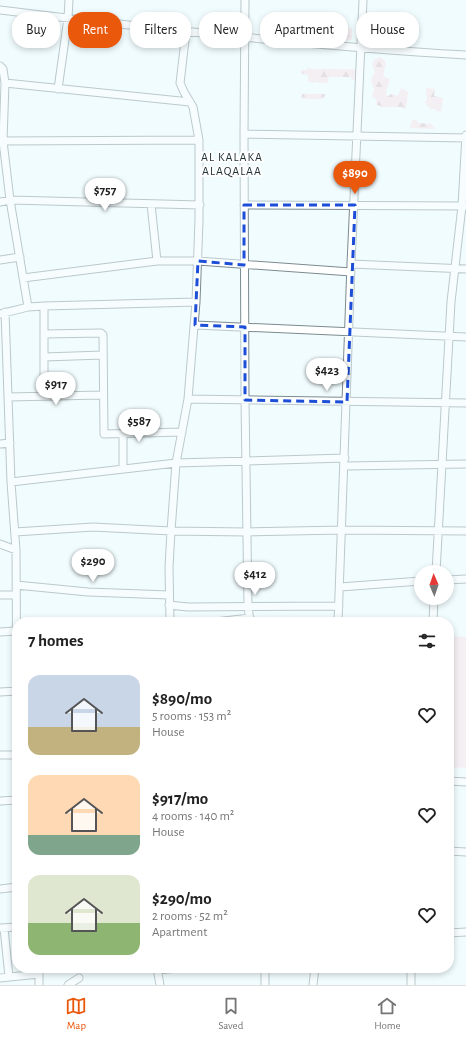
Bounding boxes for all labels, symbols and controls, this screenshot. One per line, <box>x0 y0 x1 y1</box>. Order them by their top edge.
chip: Buy <box>12 12 60 48</box>
chip: Rent <box>68 12 122 48</box>
chip: Filters <box>130 12 191 48</box>
chip: New <box>199 12 252 48</box>
chip: Apartment <box>260 12 348 48</box>
chip: House <box>356 12 419 48</box>
district label: AL KALAKA ALAQALAA <box>201 151 263 178</box>
pin: $890 <box>331 161 379 195</box>
text: $890 <box>342 167 368 180</box>
pin: $757 <box>81 178 129 212</box>
text: $757 <box>94 184 116 197</box>
pin: $423 <box>303 358 351 392</box>
text: $423 <box>315 364 339 377</box>
pin: $917 <box>32 372 80 406</box>
text: $917 <box>45 378 67 391</box>
pin: $587 <box>115 409 163 443</box>
text: $587 <box>127 415 151 428</box>
pin: $290 <box>69 549 117 583</box>
text: $290 <box>80 555 106 568</box>
pin: $412 <box>231 562 279 596</box>
north arrow <box>414 565 454 605</box>
map controls <box>414 565 454 605</box>
text: $412 <box>243 568 267 581</box>
icon: filters <box>416 630 438 652</box>
text: 7 homes <box>28 632 84 649</box>
text: $890/mo <box>152 690 212 707</box>
icon: home <box>60 691 108 739</box>
icon: heart <box>416 704 438 726</box>
text: 5 rooms · 153 m² <box>152 710 231 723</box>
text: House <box>152 726 184 739</box>
text: $917/mo <box>152 790 208 807</box>
icon: home <box>60 791 108 839</box>
icon: heart <box>416 804 438 826</box>
text: 4 rooms · 140 m² <box>152 810 234 823</box>
text: House <box>152 826 184 839</box>
text: $290/mo <box>152 890 212 907</box>
icon: home <box>60 891 108 939</box>
icon: heart <box>416 904 438 926</box>
text: 2 rooms · 52 m² <box>152 910 228 923</box>
text: Apartment <box>152 926 207 939</box>
tab: Map <box>65 995 87 1032</box>
tab: Saved <box>218 995 243 1032</box>
tab: Home <box>374 995 401 1032</box>

